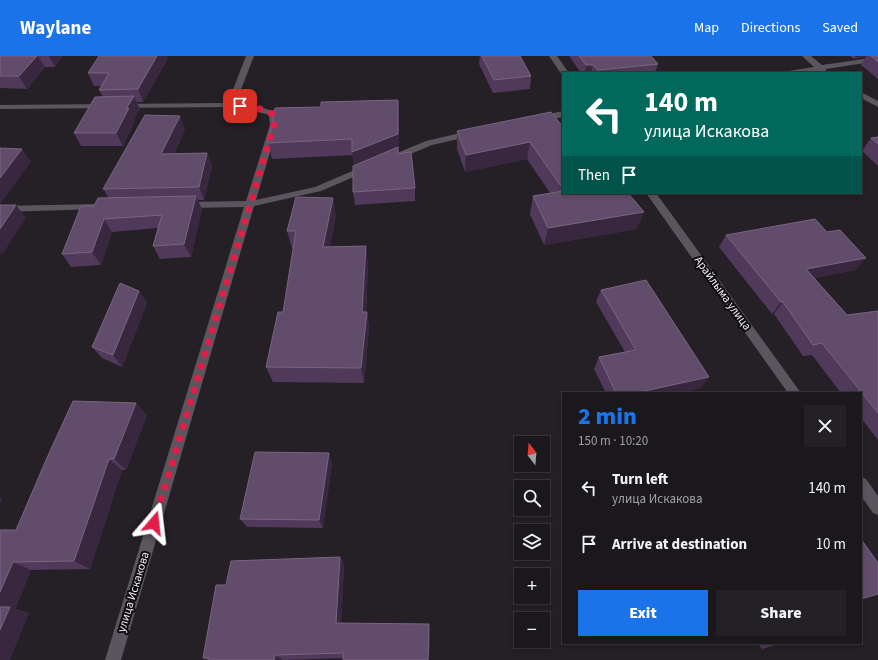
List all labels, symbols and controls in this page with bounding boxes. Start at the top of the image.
text: Waylane [20,15,91,42]
text: Map [694,18,719,38]
text: Directions [741,18,800,38]
text: Saved [822,18,858,38]
text: 140 m [644,82,718,122]
icon: left [578,88,630,140]
pin [223,89,257,123]
icon: arrive [229,95,251,117]
text: улица Искакова [644,119,769,144]
icon: arrive [618,164,640,186]
text: Then [578,165,610,186]
street label: Арайлыма улица [690,253,755,334]
text: 2 min [578,399,637,434]
button: close [804,405,846,447]
text: 150 m · 10:20 [578,432,648,450]
north arrow [514,436,550,472]
map controls [514,436,550,648]
text: Turn left [612,469,668,490]
icon: left [578,477,600,499]
text: 140 m [808,478,846,499]
button: search [514,480,550,516]
text: улица Искакова [612,490,702,508]
position arrow [133,502,175,544]
button: layers [514,524,550,560]
icon: arrive [578,533,600,555]
text: Arrive at destination [612,534,747,555]
text: 10 m [816,534,846,555]
street label: улица Искакова [113,550,154,635]
button: + [514,568,550,604]
button: Exit [578,590,708,636]
button: Share [716,590,846,636]
button: − [514,612,550,648]

